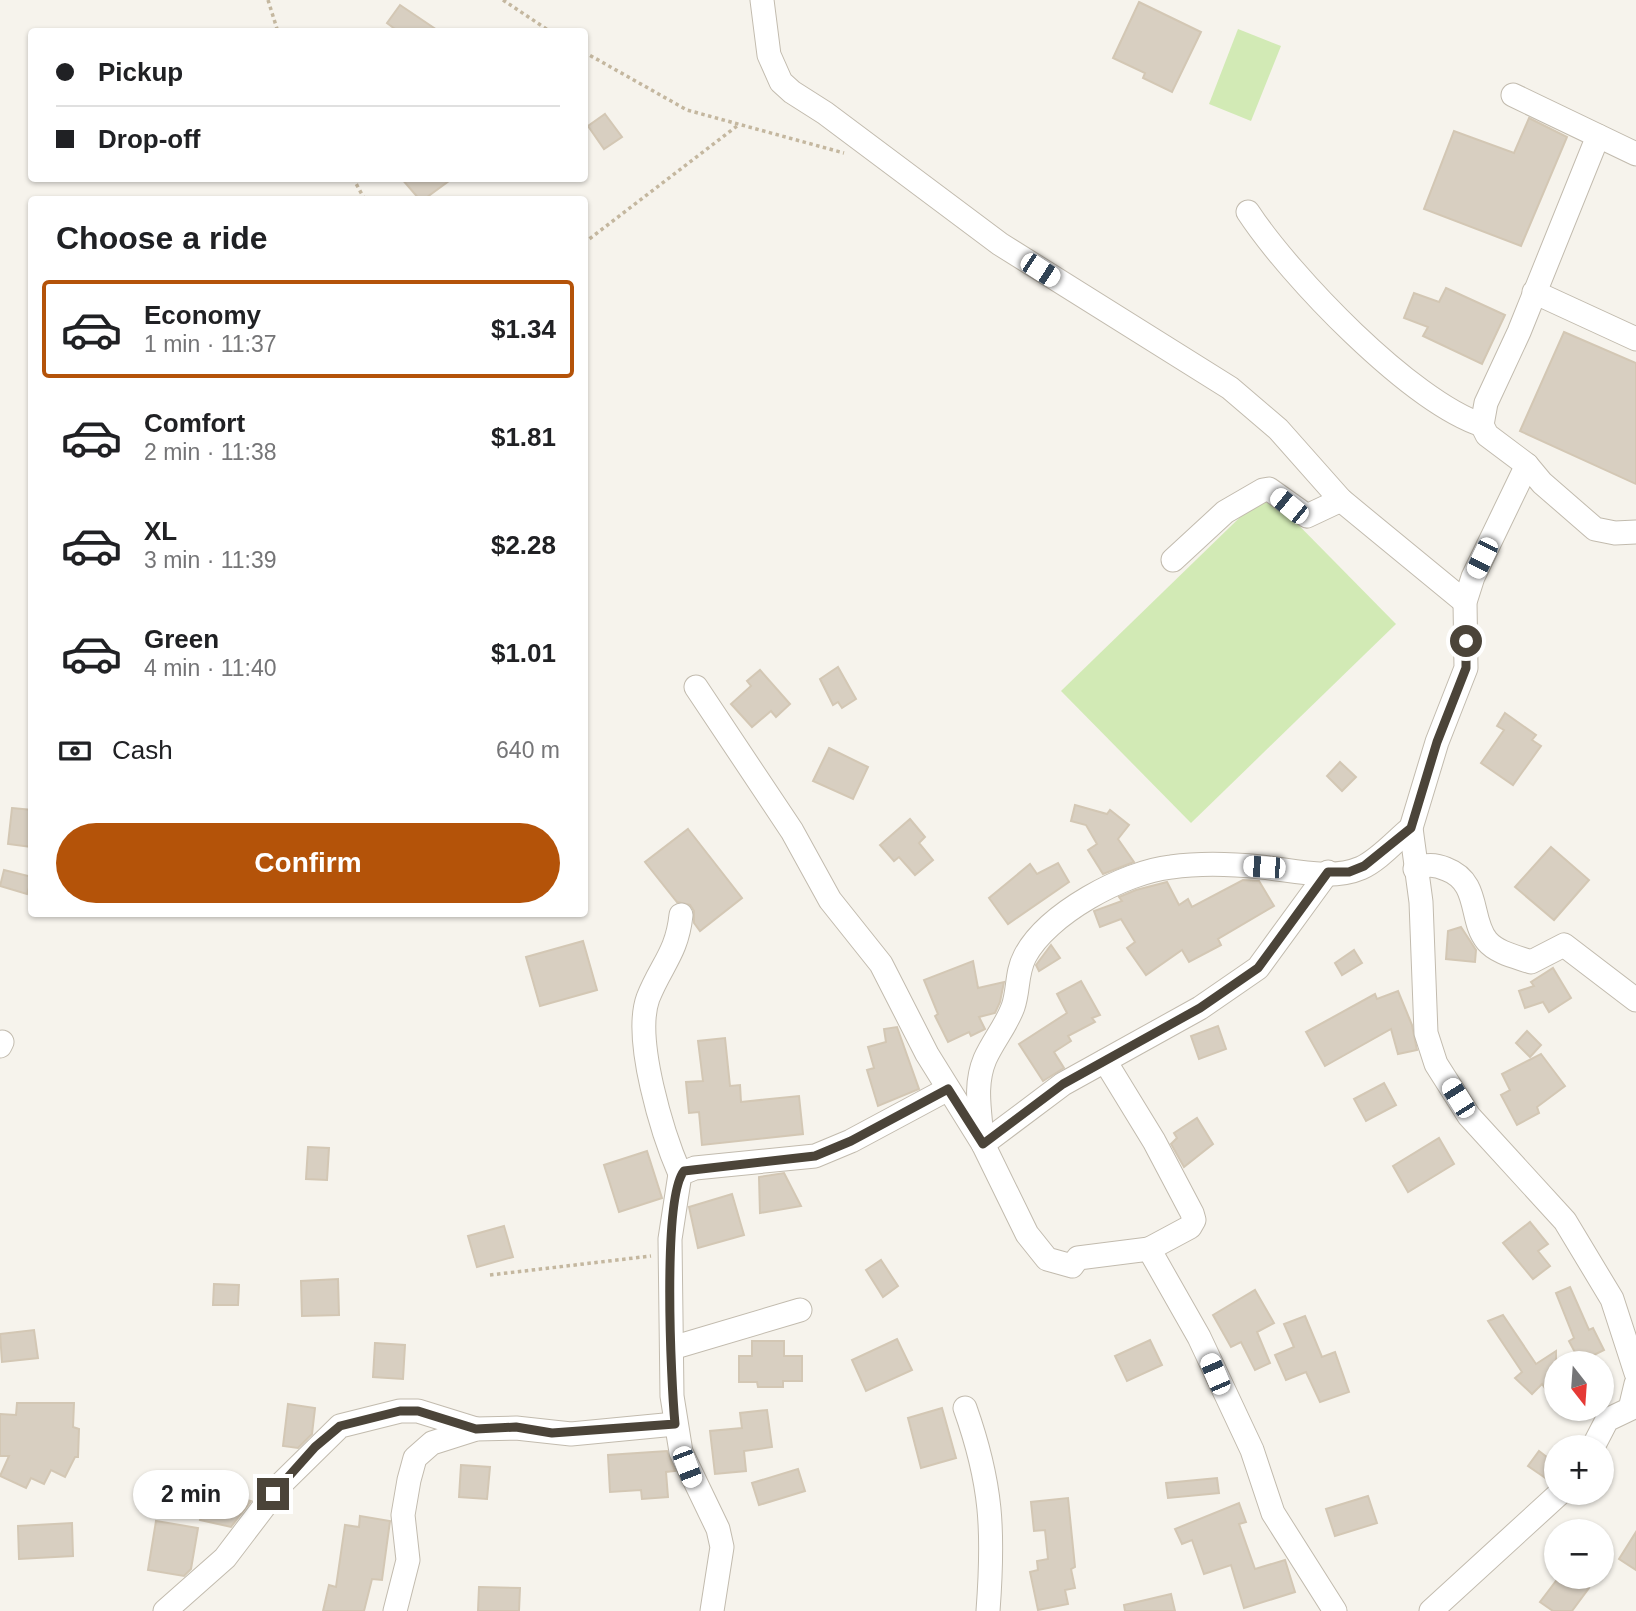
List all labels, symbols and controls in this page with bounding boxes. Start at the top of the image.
text: Pickup [98,57,183,87]
text: Drop-off [98,124,201,154]
text: Choose a ride [56,220,268,256]
car [1017,250,1064,290]
icon: car [60,298,123,361]
text: Economy [144,300,261,330]
text: $1.34 [491,314,556,344]
text: 1 min · 11:37 [144,331,277,357]
icon: car [60,406,123,469]
text: Comfort [144,408,245,438]
text: $1.81 [491,422,556,452]
text: 2 min · 11:38 [144,439,277,465]
car [1267,485,1312,527]
icon: car [60,514,123,577]
text: XL [144,516,177,546]
text: $2.28 [491,530,556,560]
car [1464,535,1501,581]
text: 3 min · 11:39 [144,547,277,573]
icon: car [60,622,123,685]
text: Green [144,624,219,654]
route start [1450,625,1482,657]
text: $1.01 [491,638,556,668]
text: 4 min · 11:40 [144,655,277,681]
icon: cash [56,732,94,770]
text: Cash [112,735,173,765]
text: 640 m [496,737,560,763]
button: Confirm [56,823,560,903]
car [1243,855,1286,879]
car [1438,1075,1479,1121]
car [1198,1351,1233,1397]
north arrow [1544,1351,1614,1421]
map controls [1544,1351,1614,1589]
button: + [1544,1435,1614,1505]
car [670,1444,705,1490]
callout: 2 min [133,1470,248,1518]
route end [257,1478,289,1510]
text: 2 min [161,1481,221,1507]
button: − [1544,1519,1614,1589]

